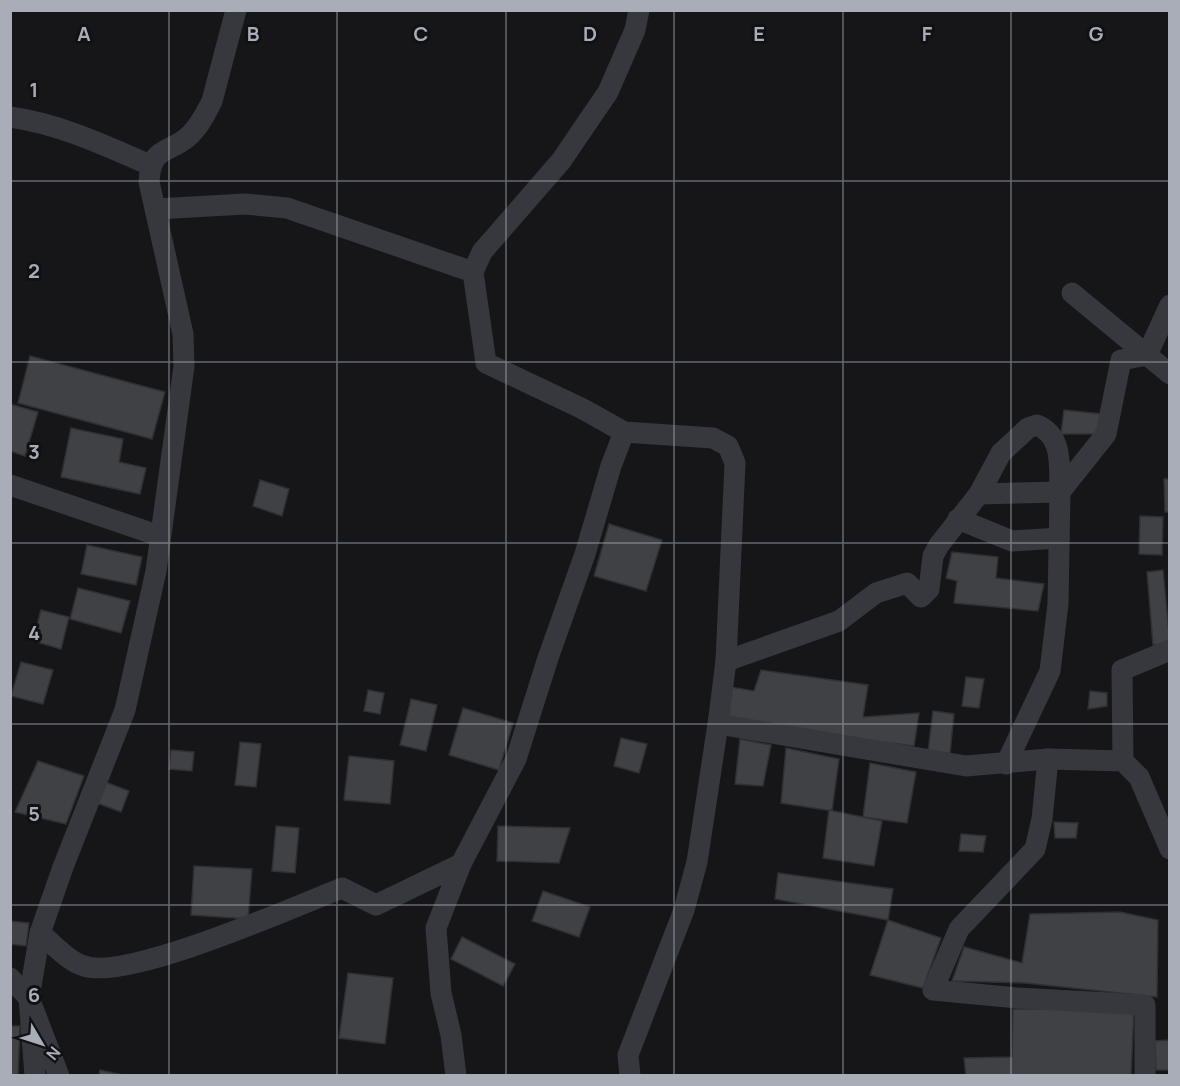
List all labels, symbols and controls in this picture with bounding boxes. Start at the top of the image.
text: A [77,20,91,47]
text: B [247,20,260,47]
text: C [414,20,428,47]
text: D [583,20,597,47]
text: E [753,20,765,47]
text: F [922,20,933,47]
text: G [1089,20,1104,47]
text: 1 [30,76,38,103]
text: 2 [28,257,40,284]
text: 3 [28,438,40,465]
text: 4 [28,619,40,646]
text: 5 [28,800,40,827]
text: 6 [28,981,40,1008]
north arrow [12,1014,72,1074]
text: N [41,1042,66,1065]

